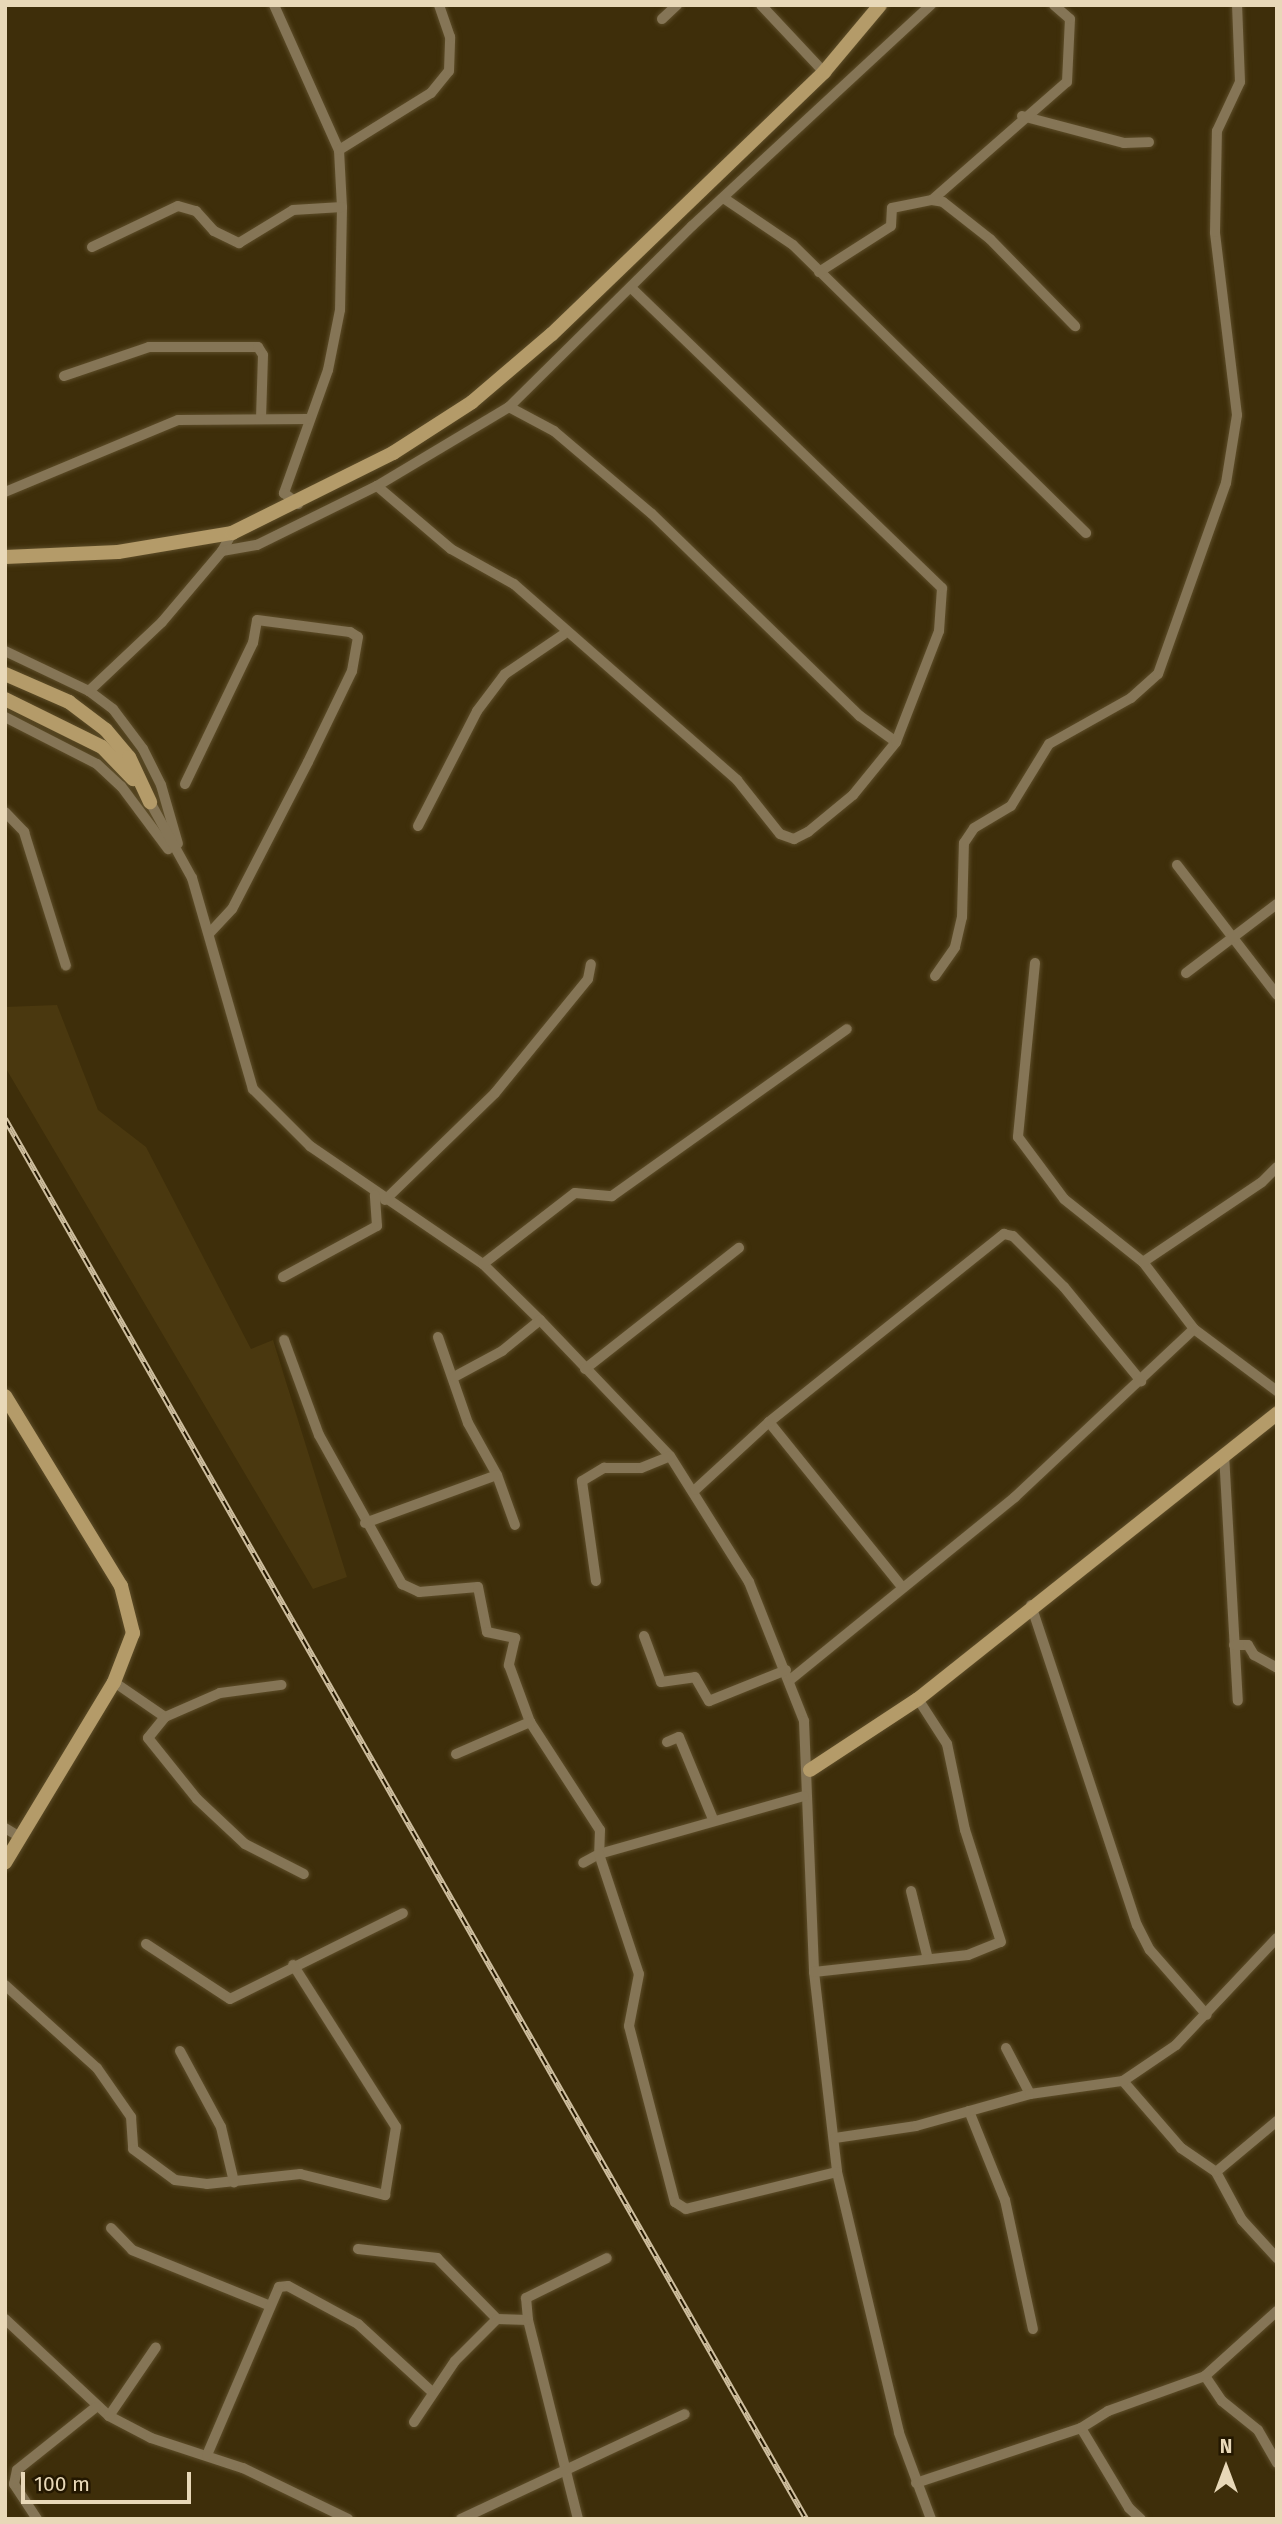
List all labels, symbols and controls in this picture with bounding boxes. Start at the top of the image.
north arrow [1191,2433,1261,2503]
text: N [1220,2435,1232,2458]
scale bar [24,2458,194,2502]
text: 100 m [34,2471,90,2497]

